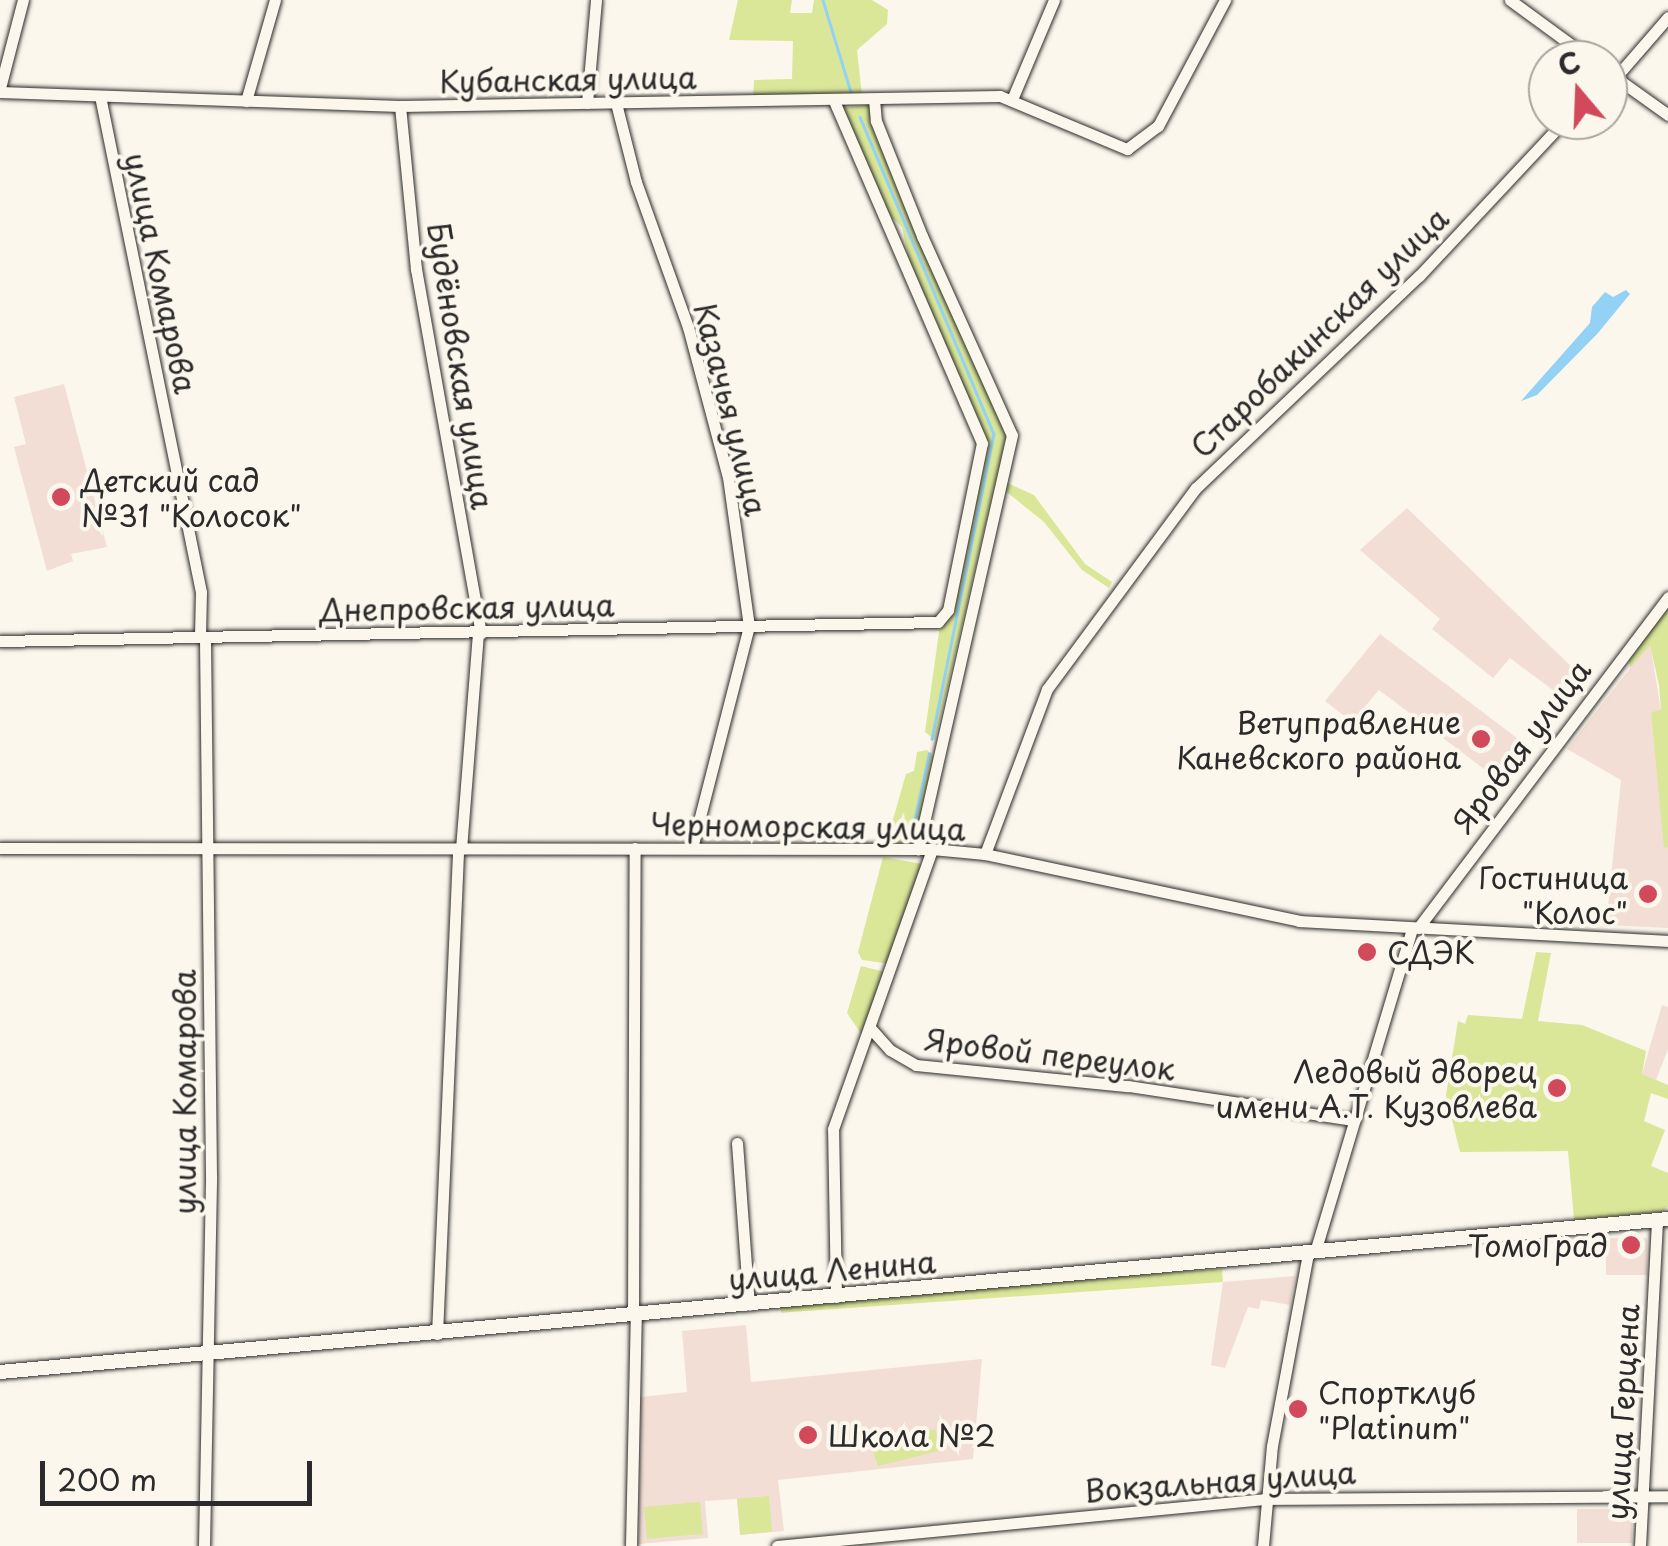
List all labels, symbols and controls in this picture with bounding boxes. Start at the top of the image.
text: С [1552,39,1586,87]
north arrow [1528,40,1628,140]
street label: Кубанская улица [438,59,698,99]
street label: улица Комарова [118,148,204,398]
street label: Старобакинская улица [1182,199,1456,465]
street label: Будёновская улица [420,219,502,513]
street label: Казачья улица [687,298,775,520]
place label: Детский сад №31 "Колосок" [81,462,302,532]
marker: Детский сад №31 "Колосок" [50,486,72,508]
street label: Днепровская улица [319,586,615,628]
street label: Яровая улица [1444,652,1598,840]
place label: Ветуправление Каневского района [1175,704,1461,774]
marker: Ветуправление Каневского района [1470,728,1492,750]
street label: Черноморская улица [649,805,967,847]
place label: Гостиница "Колос" [1478,859,1628,930]
marker: Гостиница "Колос" [1637,883,1659,905]
place label: СДЭК [1387,934,1475,970]
marker: СДЭК [1356,941,1378,963]
street label: улица Комарова [166,968,202,1216]
street label: Яровой переулок [923,1021,1177,1087]
place label: Ледовый дворец имени А.Т. Кузовлева [1214,1053,1537,1124]
marker: Ледовый дворец имени А.Т. Кузовлева [1546,1077,1568,1099]
place label: ТомоГрад [1468,1227,1608,1263]
marker: ТомоГрад [1618,1232,1644,1258]
street label: улица Ленина [726,1243,938,1297]
street label: улица Герцена [1598,1302,1646,1522]
place label: Спортклуб "Platinum" [1318,1374,1476,1444]
marker: Спортклуб "Platinum" [1287,1398,1309,1420]
place label: Школа №2 [828,1417,997,1453]
marker: Школа №2 [797,1424,819,1446]
scale bar [45,1441,318,1503]
street label: Вокзальная улица [1082,1453,1358,1509]
text: 200 m [57,1456,157,1501]

